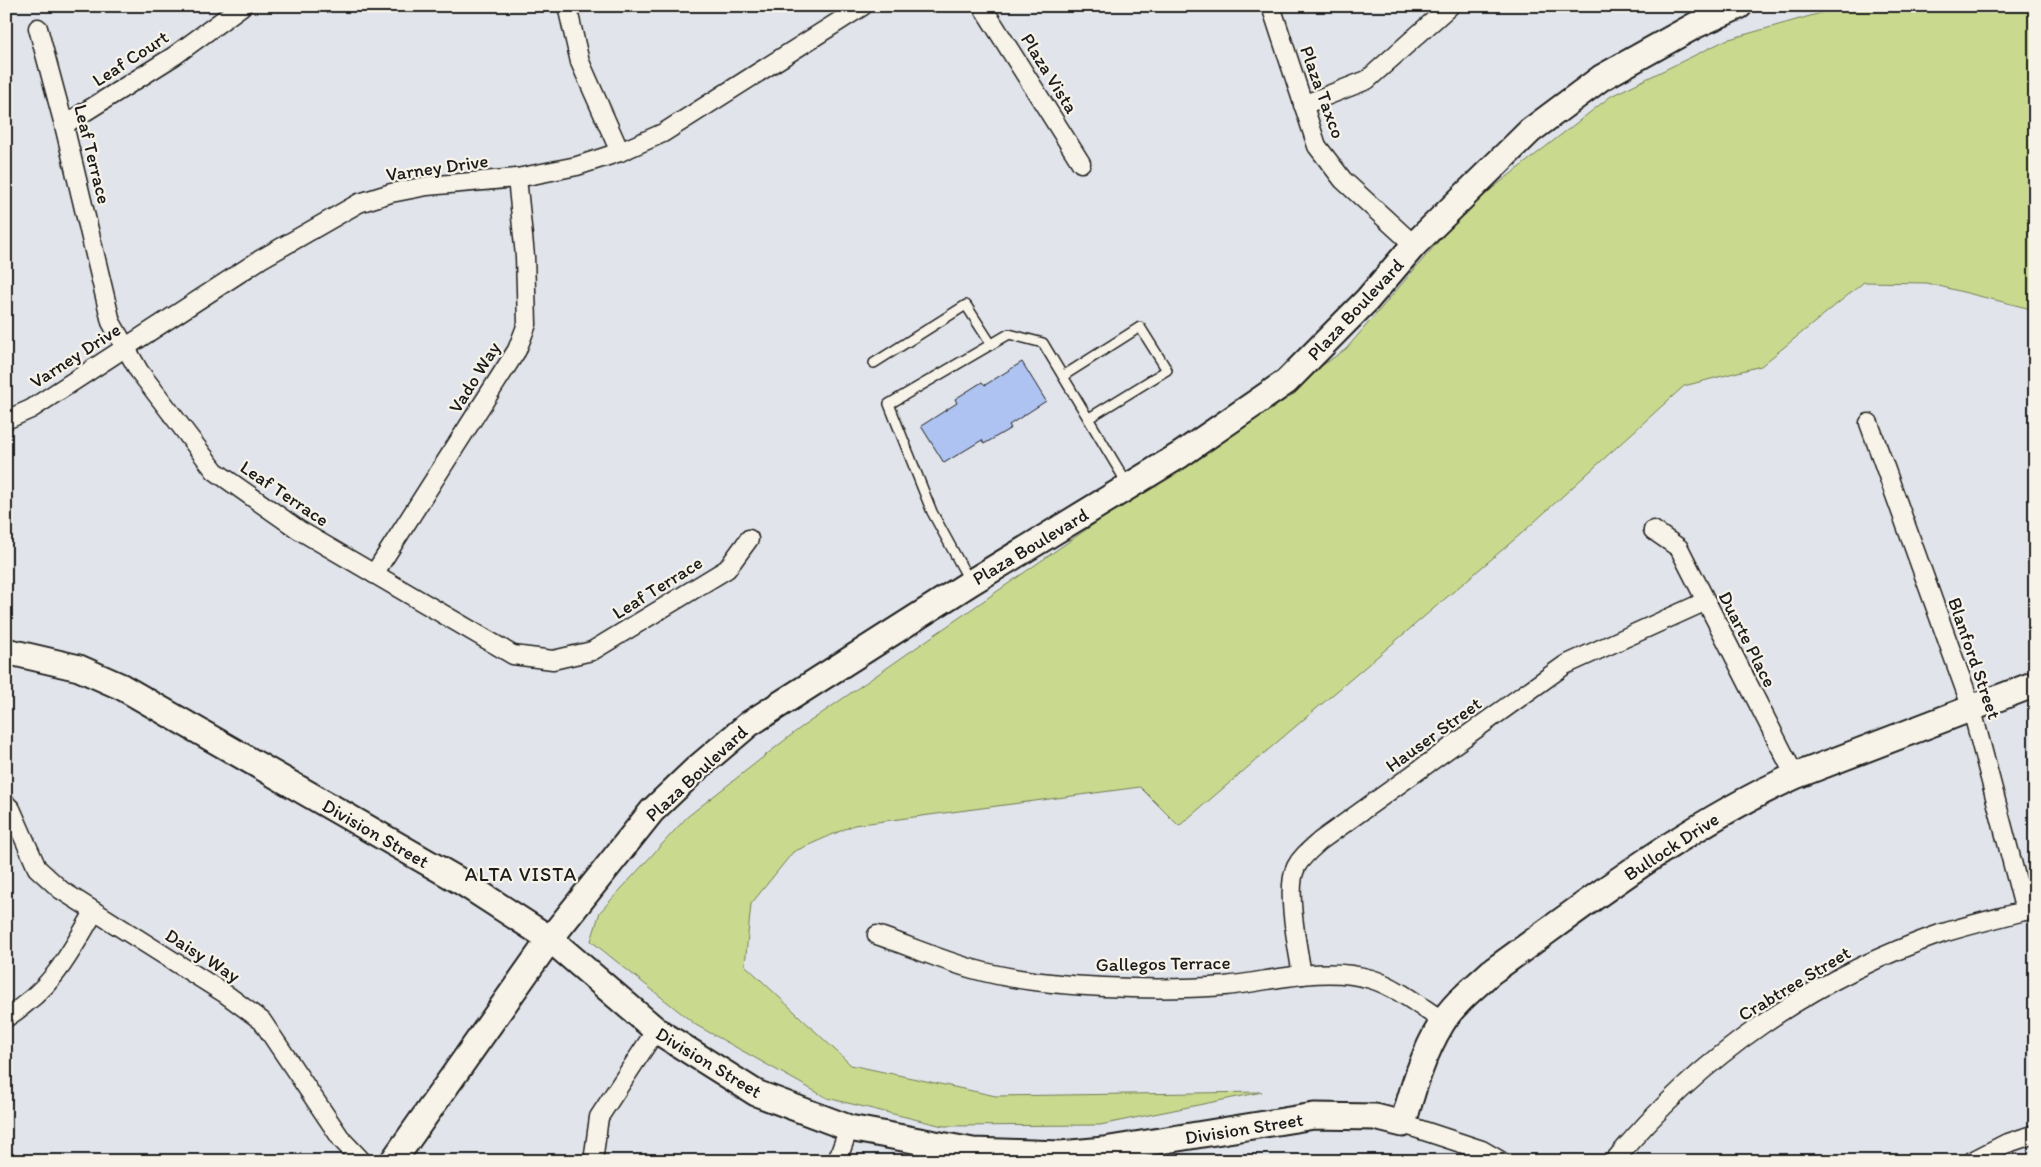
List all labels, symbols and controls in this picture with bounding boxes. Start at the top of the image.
street label: Leaf Court [88,25,173,92]
street label: Plaza Vista [1016,29,1083,118]
street label: Plaza Taxco [1295,43,1350,142]
street label: Leaf Terrace [69,102,116,206]
street label: Varney Drive [384,149,490,186]
street label: Plaza Boulevard [1302,253,1409,365]
street label: Varney Drive [26,318,125,393]
street label: Vado Way [444,337,505,417]
street label: Leaf Terrace [236,455,333,531]
street label: Plaza Boulevard [968,502,1093,590]
street label: Leaf Terrace [608,551,707,624]
street label: Duarte Place [1714,587,1782,691]
street label: Blanford Street [1943,594,2006,722]
street label: Hauser Street [1381,692,1486,777]
street label: Plaza Boulevard [641,720,753,826]
street label: Division Street [318,794,433,873]
street label: Bullock Drive [1619,807,1723,886]
district label: ALTA VISTA [465,862,577,886]
street label: Daisy Way [161,923,244,987]
street label: Crabtree Street [1734,941,1855,1026]
street label: Gallegos Terrace [1095,951,1231,976]
street label: Division Street [652,1022,766,1103]
street label: Division Street [1183,1108,1305,1149]

